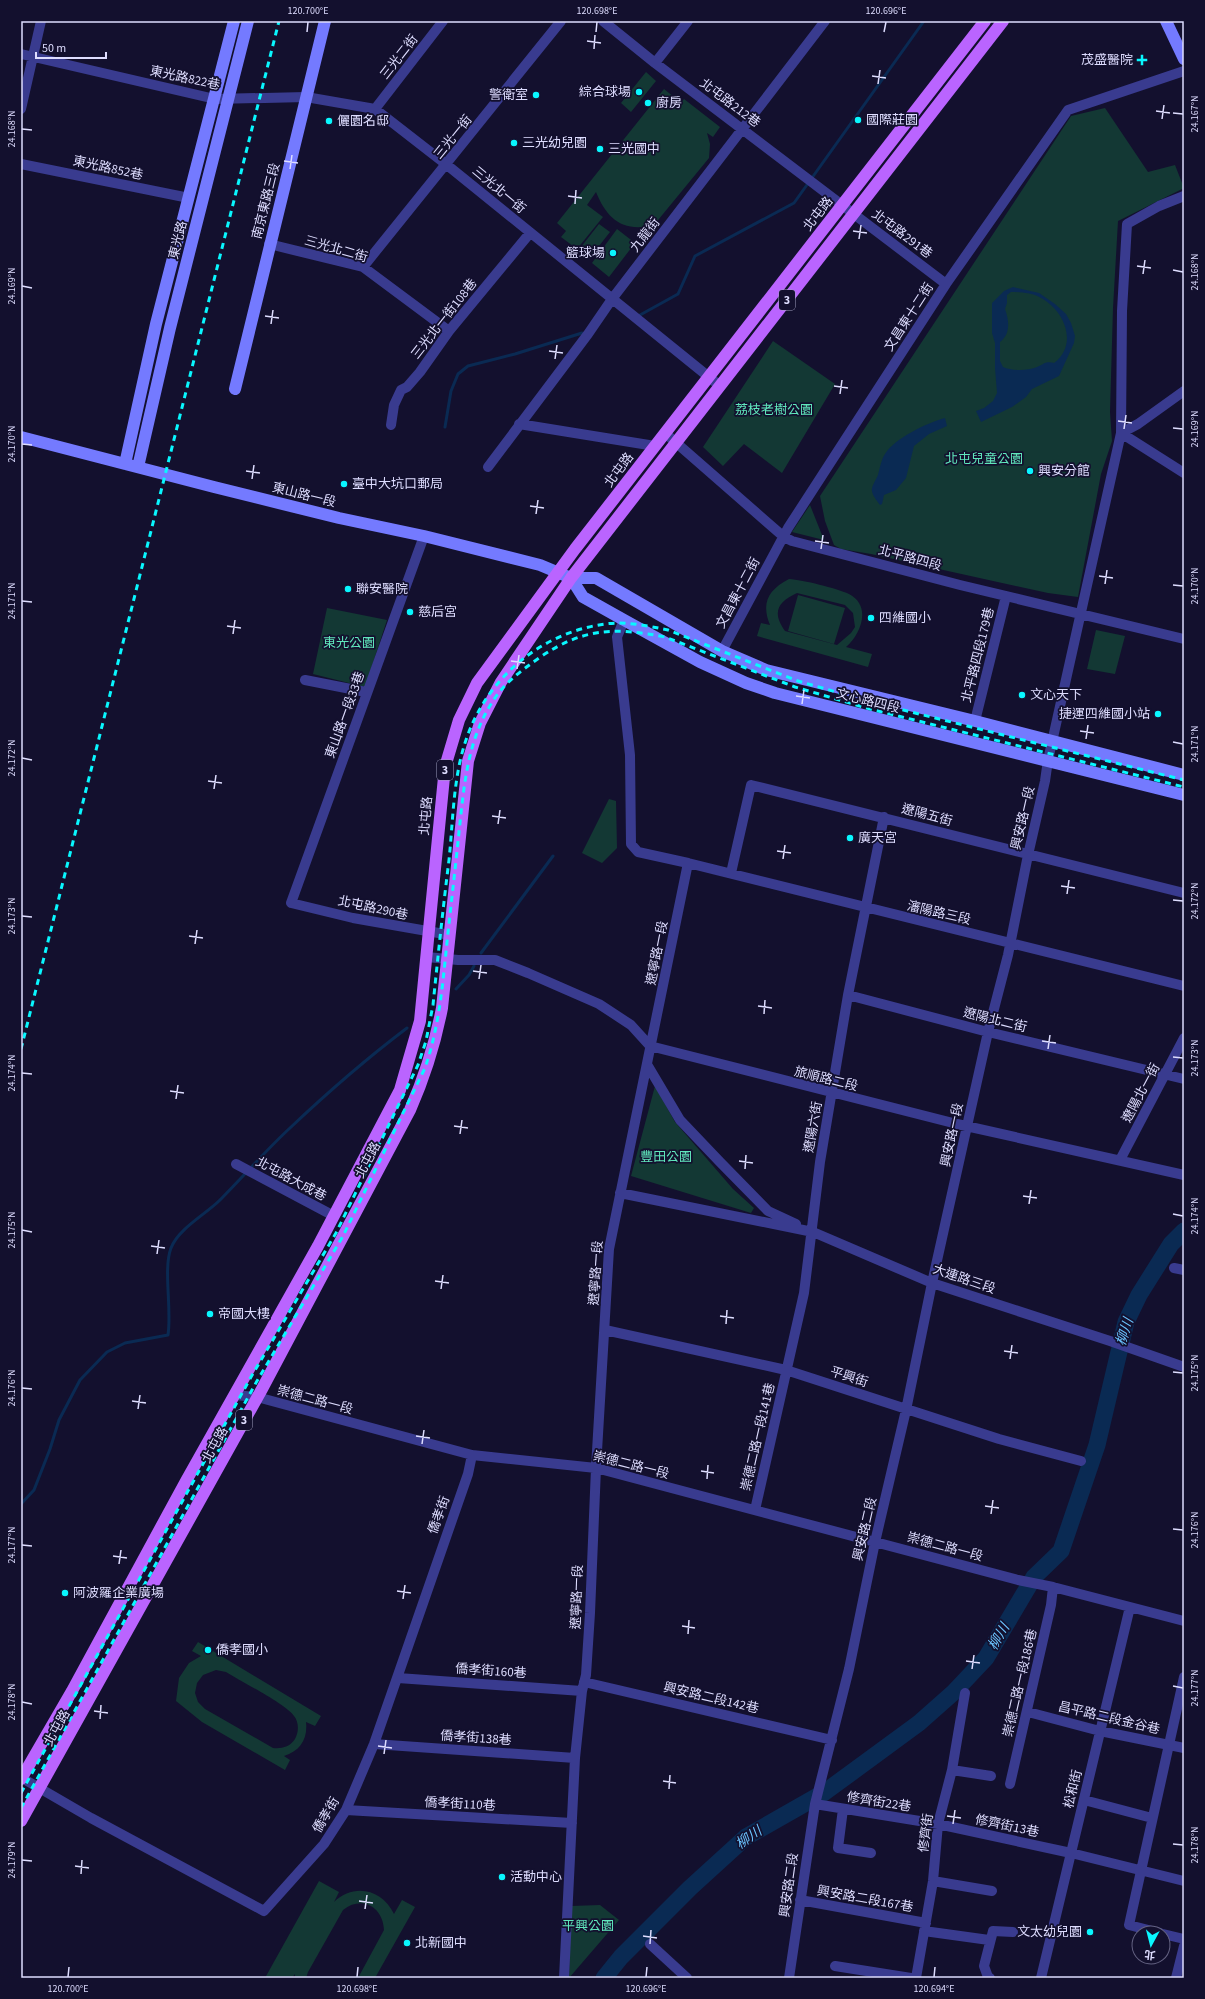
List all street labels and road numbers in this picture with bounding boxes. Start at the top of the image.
street label: 三光二街 [376,31,422,83]
street label: 東光路822巷 [148,62,222,94]
street label: 北屯路212巷 [696,74,764,132]
street label: 三光一街 [430,111,476,163]
street label: 東光路852巷 [71,152,145,184]
street label: 南京東路三段 [248,161,284,241]
street label: 三光北一街 [468,162,530,218]
street label: 北屯路 [799,193,837,235]
street label: 北屯路291巷 [868,205,936,263]
street label: 九龍街 [626,214,664,256]
street label: 東光路 [165,219,191,261]
street label: 三光北二街 [302,231,370,267]
street label: 三光北一街108巷 [407,275,481,363]
street label: 文昌東十二街 [880,279,938,355]
road number: 3 [779,290,795,310]
street label: 北屯路 [600,449,638,491]
street label: 東山路一段 [270,478,338,512]
street label: 北平路四段 [876,541,944,575]
street label: 文昌東十二街 [712,554,764,632]
street label: 北平路四段179巷 [957,606,999,704]
street label: 東山路一段33巷 [321,669,369,761]
street label: 文心路四段 [834,684,902,718]
road number: 3 [437,760,453,780]
street label: 興安路一段 [1007,784,1039,852]
street label: 北屯路 [415,796,437,836]
street label: 遼陽五街 [900,800,954,830]
street label: 北屯路290巷 [336,892,410,924]
street label: 瀋陽路三段 [905,897,973,929]
street label: 遼寧路一段 [642,919,672,987]
street label: 遼陽北二街 [961,1003,1029,1037]
street label: 遼陽北一街 [1118,1060,1164,1126]
street label: 旅順路二段 [792,1062,860,1096]
street label: 遼陽六街 [800,1100,826,1154]
street label: 興安路一段 [936,1101,968,1169]
street label: 北屯路 [351,1139,385,1181]
street label: 北屯路大成巷 [252,1153,330,1205]
street label: 遼寧路一段 [585,1240,607,1306]
street label: 大連路三段 [930,1260,998,1298]
street label: 平興街 [828,1362,870,1392]
street label: 崇德二路一段 [275,1381,355,1419]
street label: 崇德二路一段141巷 [737,1381,779,1493]
road number: 3 [236,1410,252,1430]
street label: 北屯路 [198,1424,232,1466]
street label: 崇德二路一段 [591,1447,671,1483]
street label: 僑孝街 [424,1494,454,1536]
street label: 興安路二段 [849,1495,881,1563]
street label: 崇德二路一段 [905,1528,985,1566]
street label: 遼寧路一段 [567,1564,587,1630]
street label: 崇德二路一段186巷 [999,1627,1041,1739]
street label: 僑孝街160巷 [455,1660,527,1682]
street label: 興安路二段142巷 [662,1678,760,1718]
street label: 昌平路二段金谷巷 [1056,1698,1162,1738]
street label: 北屯路 [40,1707,74,1749]
street label: 僑孝街138巷 [440,1727,512,1749]
street label: 松和街 [1060,1768,1086,1810]
street label: 修齊街22巷 [846,1788,912,1816]
street label: 僑孝街110巷 [424,1793,496,1815]
street label: 僑孝街 [308,1794,344,1836]
street label: 修齊街13巷 [973,1810,1041,1842]
street label: 修齊街 [914,1812,938,1854]
street label: 興安路二段 [776,1852,802,1918]
street label: 興安路二段167巷 [815,1882,915,1916]

